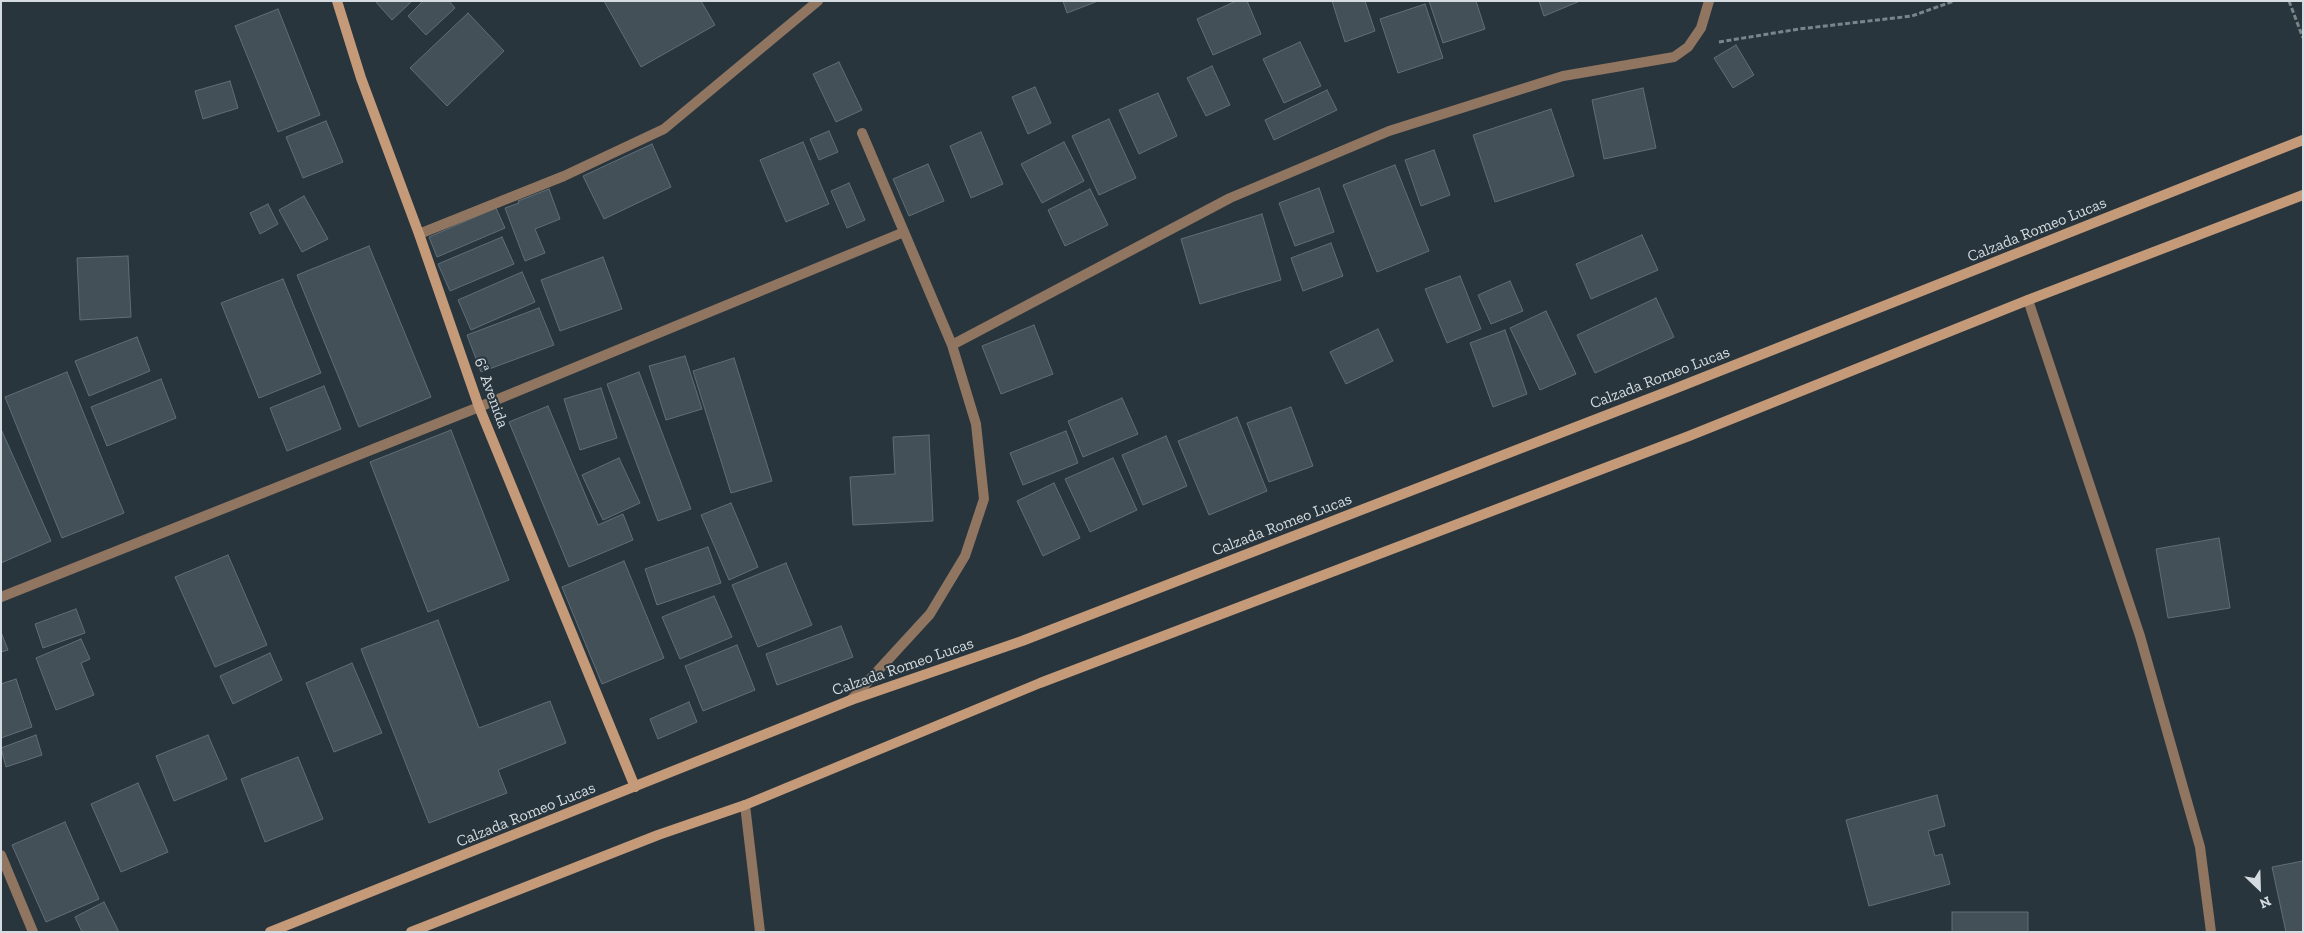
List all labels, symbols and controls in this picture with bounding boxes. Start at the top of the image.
street label: Calzada Romeo Lucas [1965,193,2109,267]
street label: Calzada Romeo Lucas [1587,342,1733,414]
street label: 6ª Avenida [469,355,513,431]
street label: Calzada Romeo Lucas [1209,489,1355,561]
street label: Calzada Romeo Lucas [830,634,976,700]
street label: Calzada Romeo Lucas [454,778,598,852]
north arrow [2234,863,2284,913]
text: N [2257,892,2274,912]

